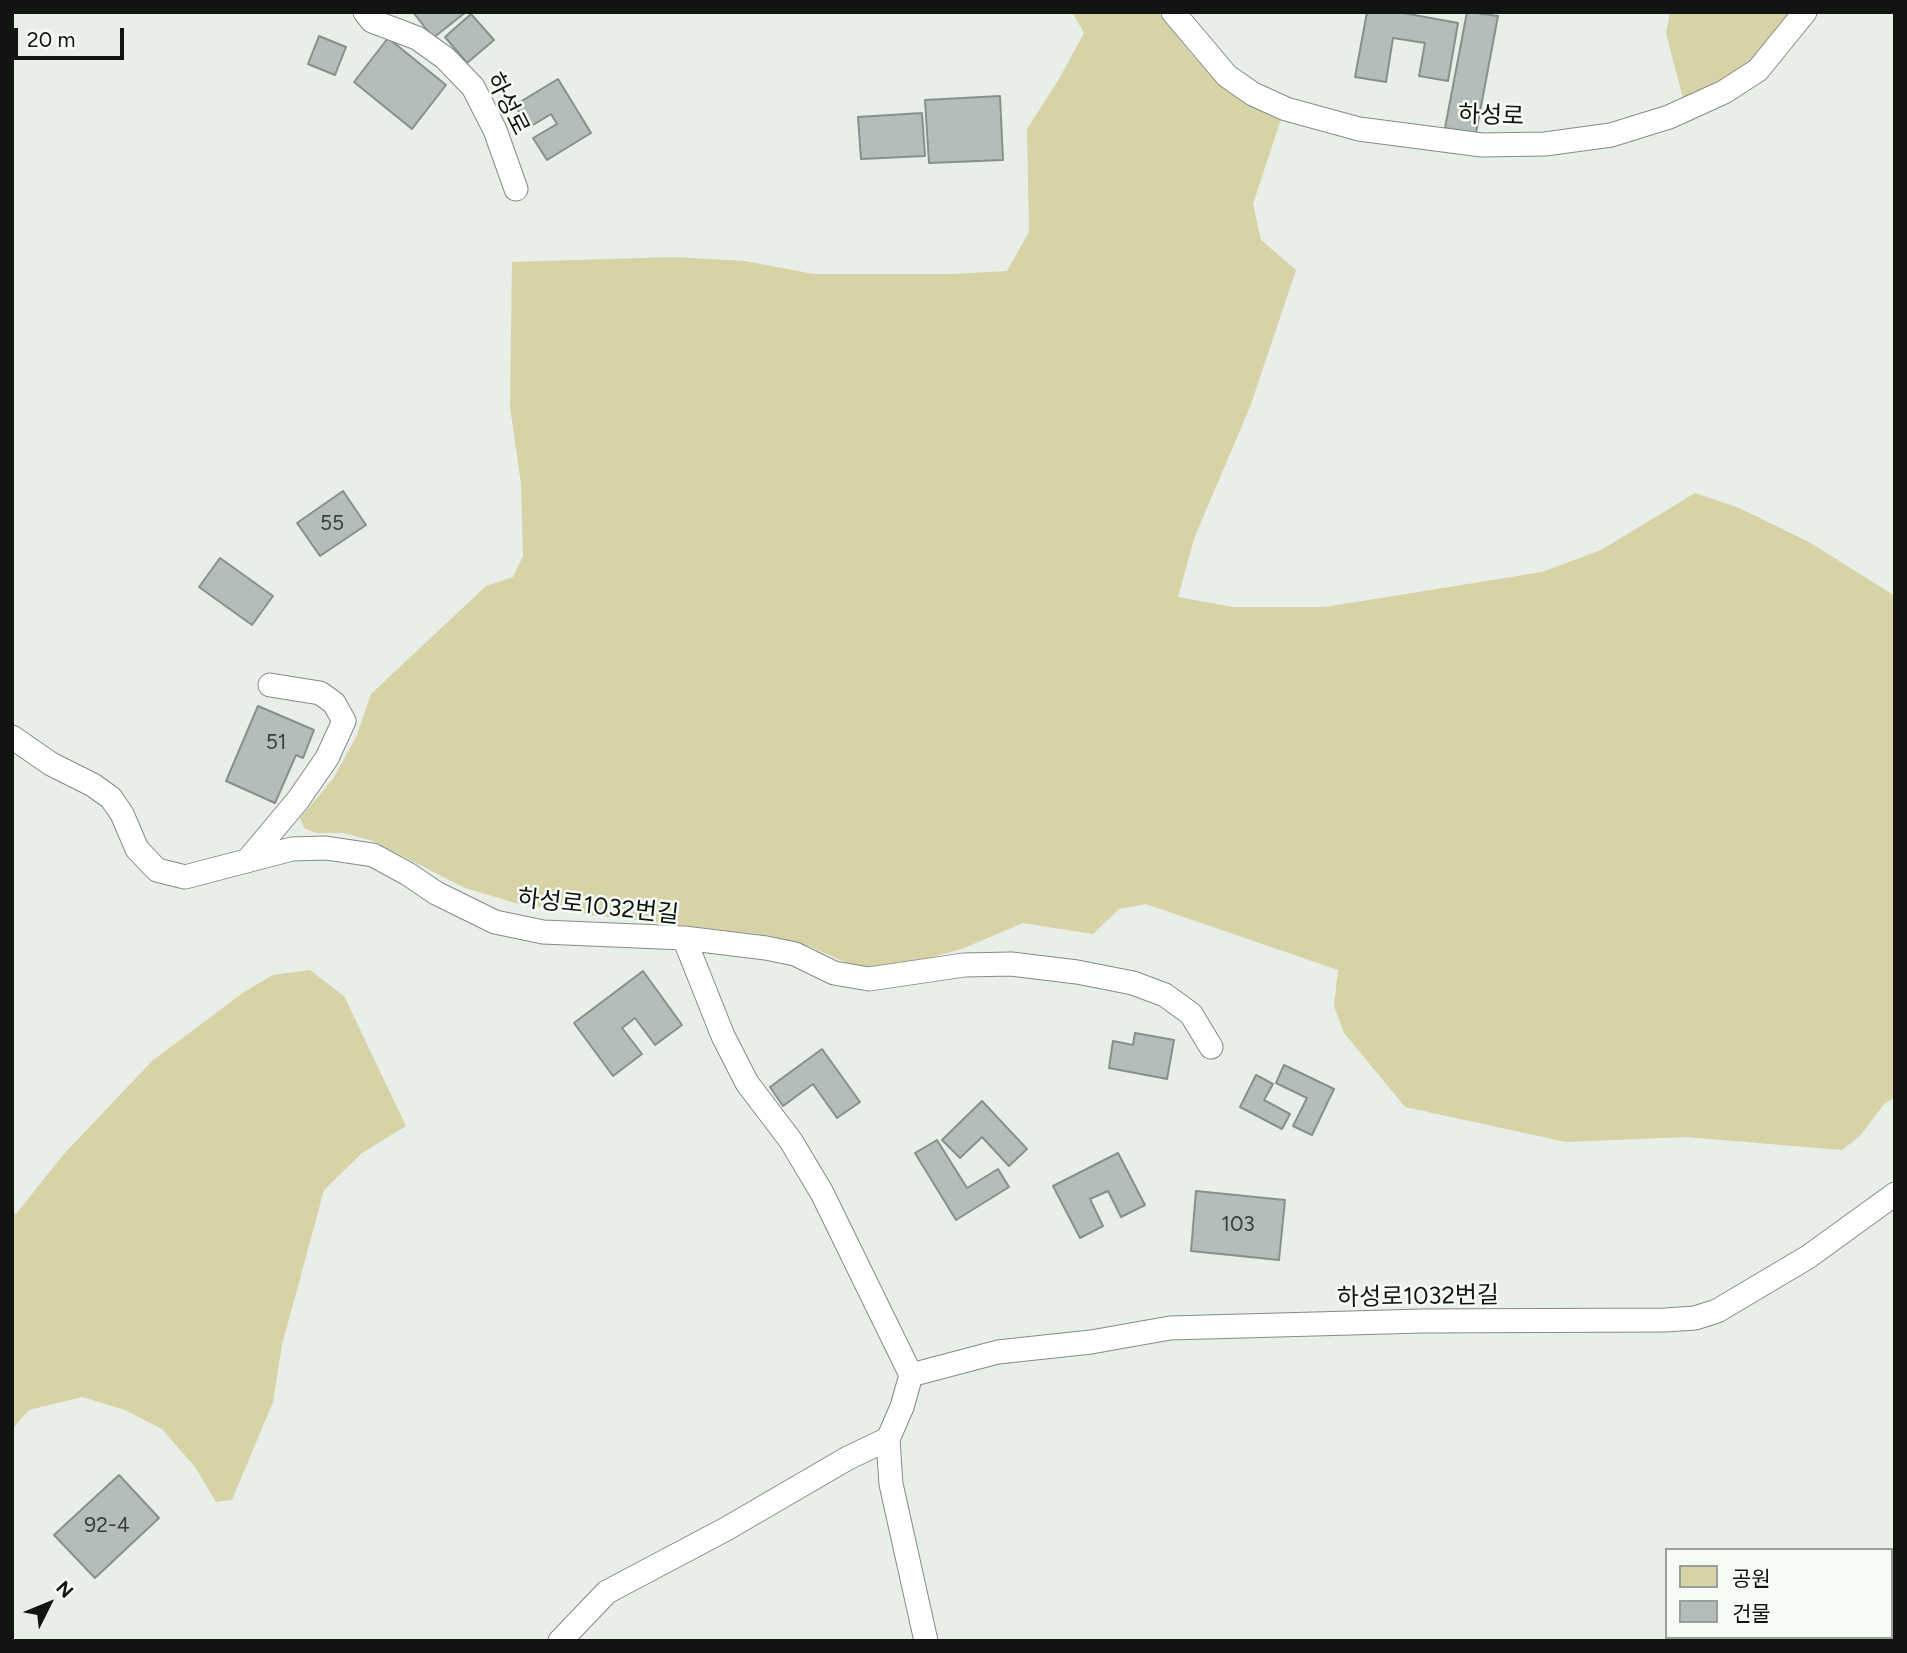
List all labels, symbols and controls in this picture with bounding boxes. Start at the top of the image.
scale bar [18,14,128,58]
text: 20 m [27,27,75,52]
street label: 하성로 [479,68,535,140]
street label: 하성로 [1457,100,1525,132]
house number: 55 [320,511,344,537]
house number: 51 [266,730,286,756]
street label: 하성로1032번길 [516,884,680,930]
house number: 103 [1221,1212,1255,1238]
street label: 하성로1032번길 [1337,1281,1499,1313]
house number: 92-4 [84,1513,130,1539]
legend [1666,1548,1893,1639]
text: 공원 [1732,1566,1771,1591]
north arrow [14,1569,84,1639]
text: N [51,1576,78,1603]
text: 건물 [1732,1601,1771,1626]

